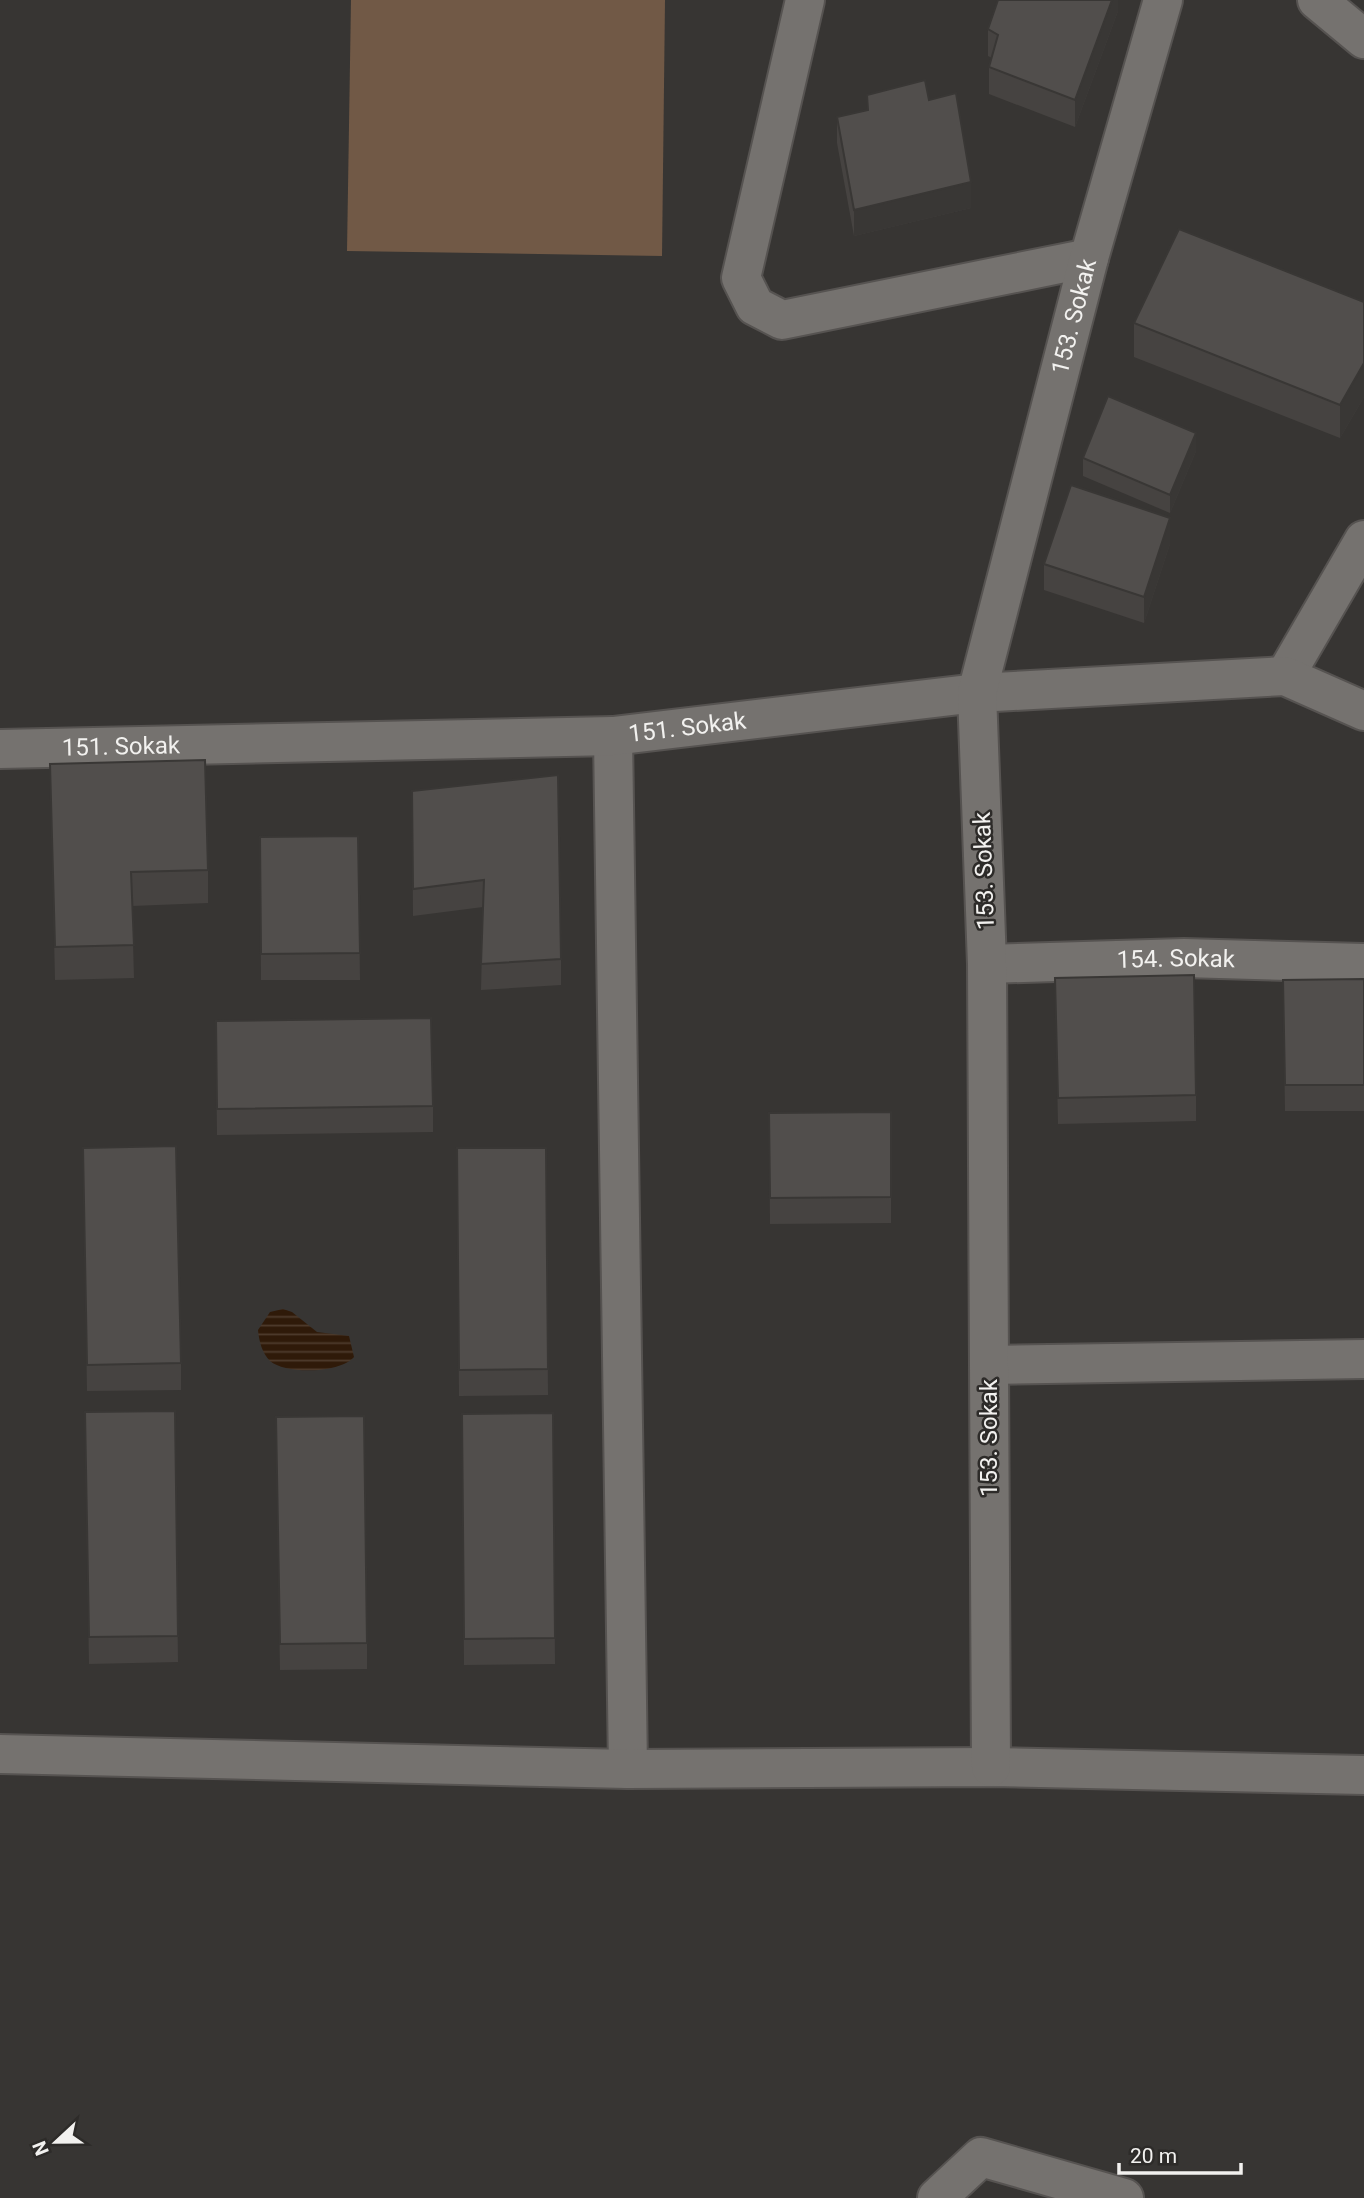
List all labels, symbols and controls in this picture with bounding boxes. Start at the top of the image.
street label: 153. Sokak [1046,255,1102,377]
street label: 151. Sokak [627,706,748,748]
street label: 151. Sokak [62,731,181,762]
street label: 153. Sokak [968,811,1000,930]
street label: 154. Sokak [1116,944,1236,974]
street label: 153. Sokak [975,1378,1003,1497]
north arrow [21,2107,91,2177]
scale bar [1119,2132,1242,2176]
text: N [28,2138,54,2159]
text: 20 m [1130,2144,1177,2168]

